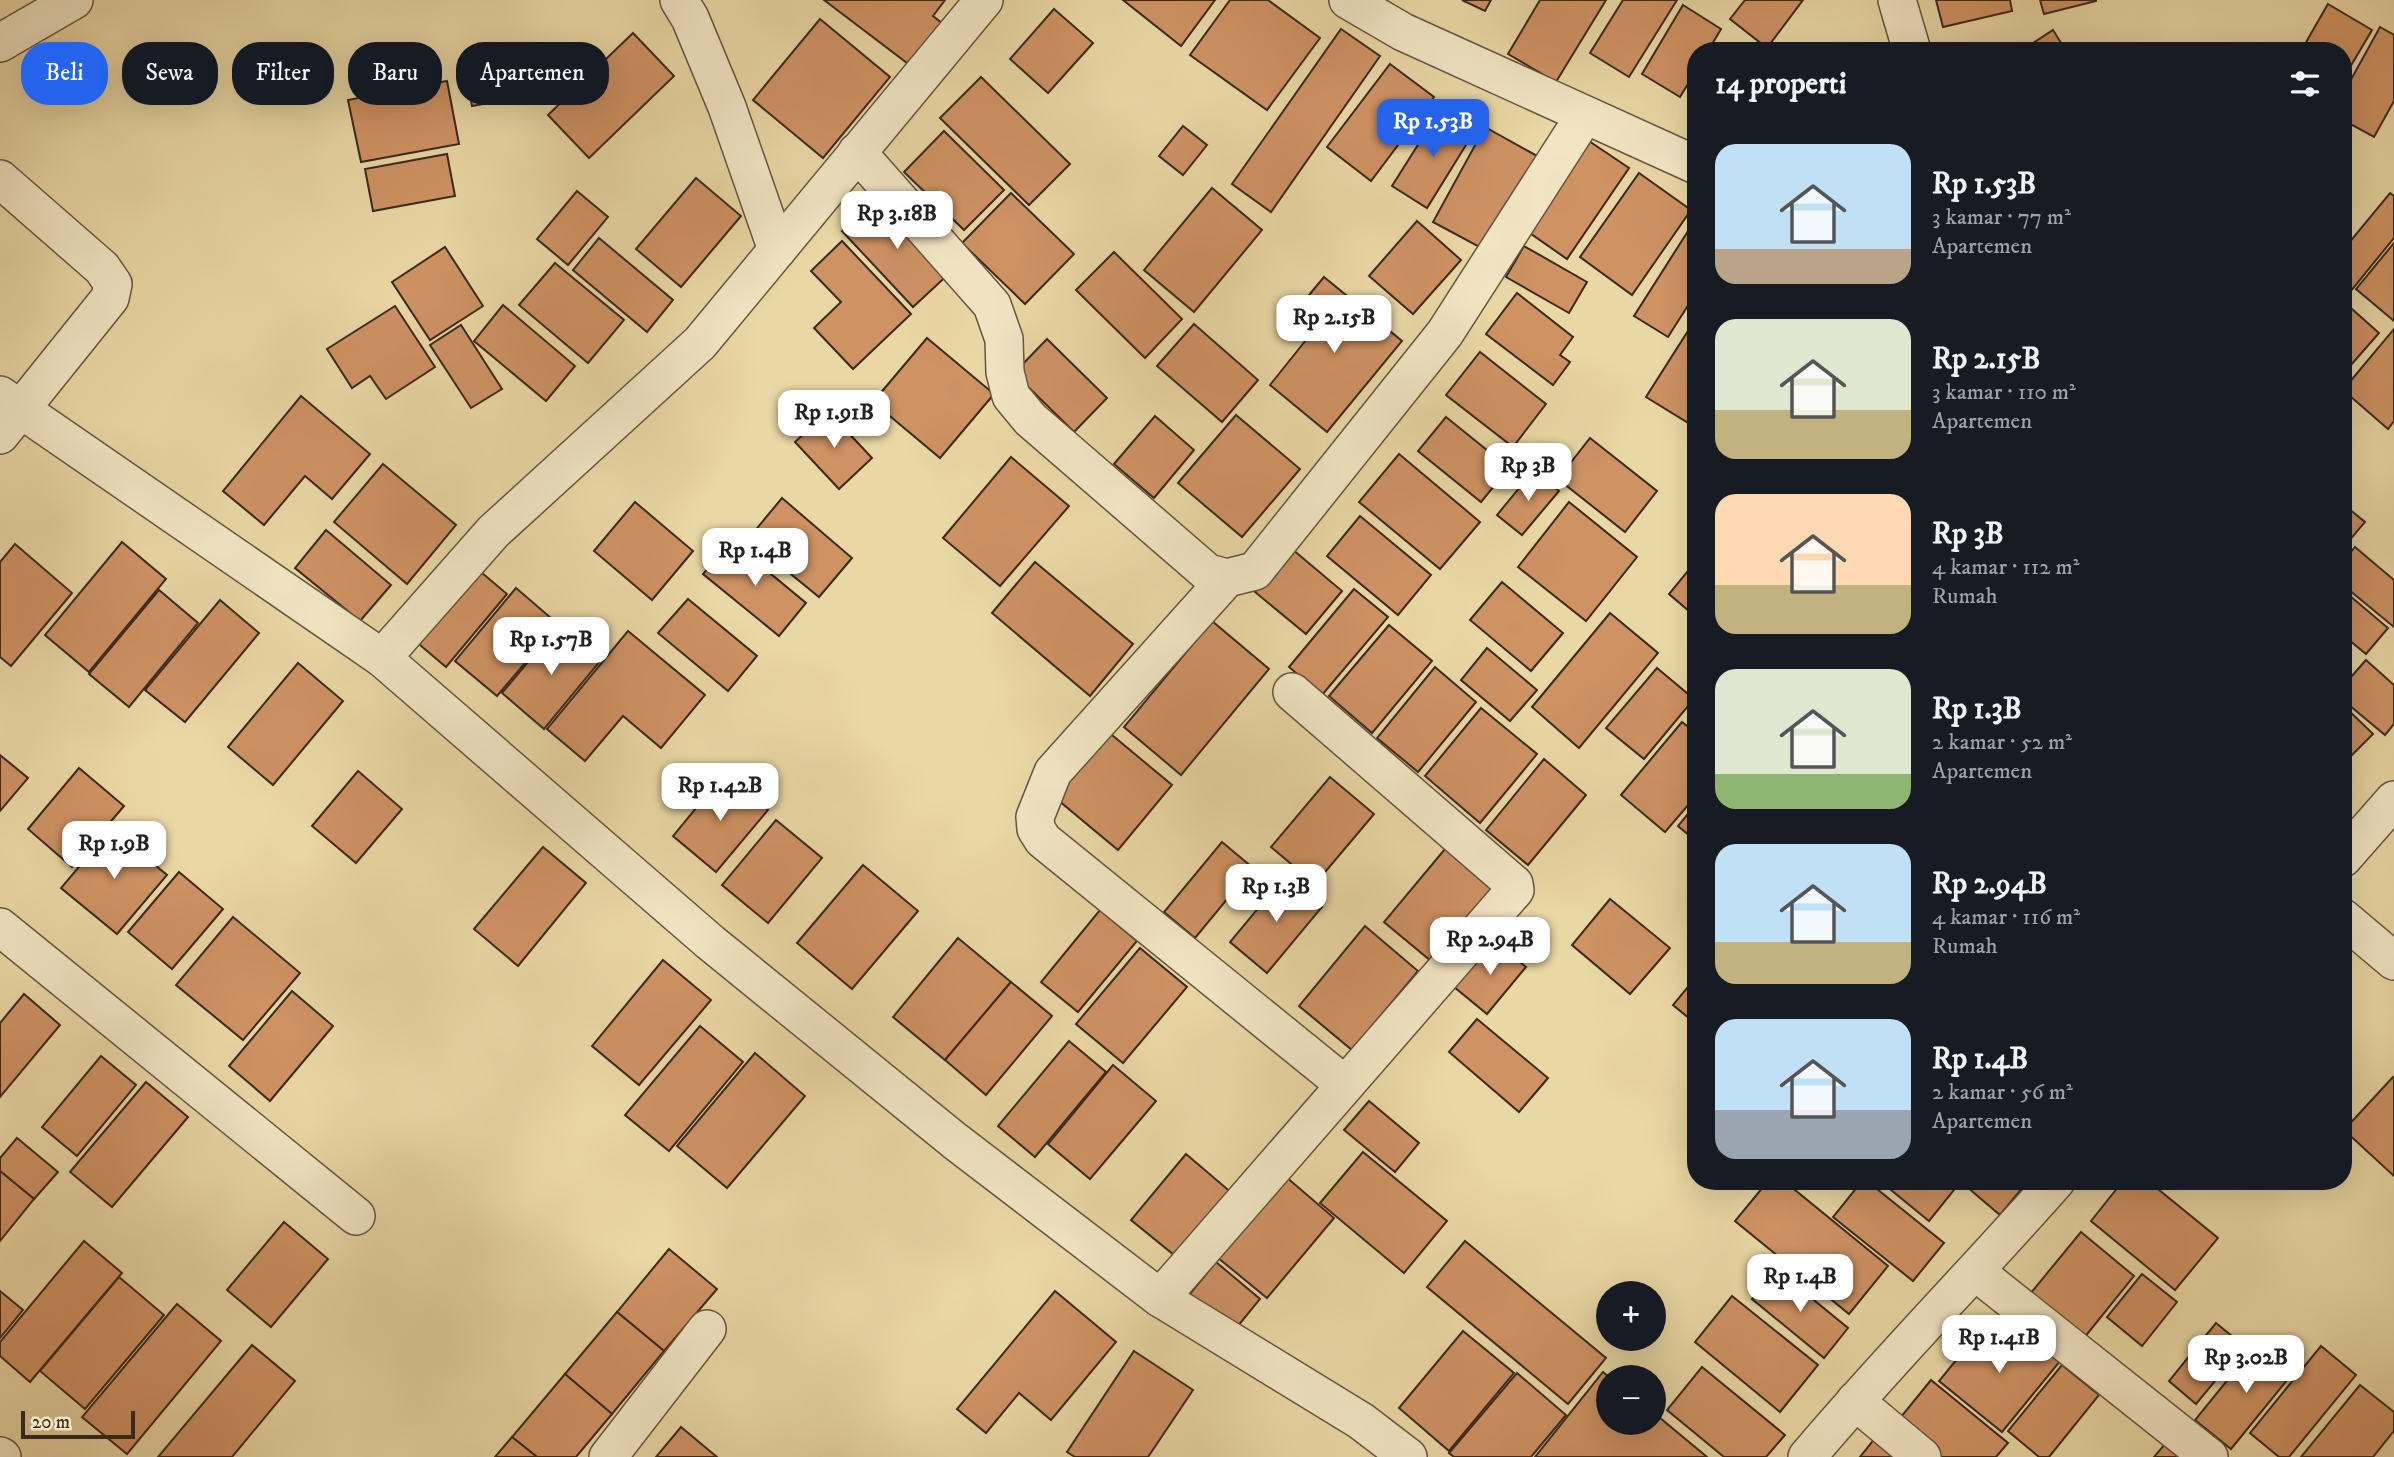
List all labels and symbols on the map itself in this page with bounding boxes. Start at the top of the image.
pin: Rp 1.53B [1361,100,1505,159]
pin: Rp 3.18B [825,191,969,251]
pin: Rp 2.15B [1262,296,1406,355]
pin: Rp 1.91B [762,391,906,450]
pin: Rp 3B [1479,444,1577,503]
pin: Rp 1.4B [690,528,820,588]
pin: Rp 1.57B [479,618,623,677]
pin: Rp 1.42B [648,764,792,823]
pin: Rp 1.9B [49,822,179,881]
pin: Rp 1.3B [1211,864,1341,924]
pin: Rp 2.94B [1418,918,1562,977]
pin: Rp 1.4B [1735,1254,1865,1314]
pin: Rp 1.41B [1927,1316,2071,1375]
pin: Rp 3.02B [2174,1336,2318,1395]
scale bar [21,1408,135,1440]

